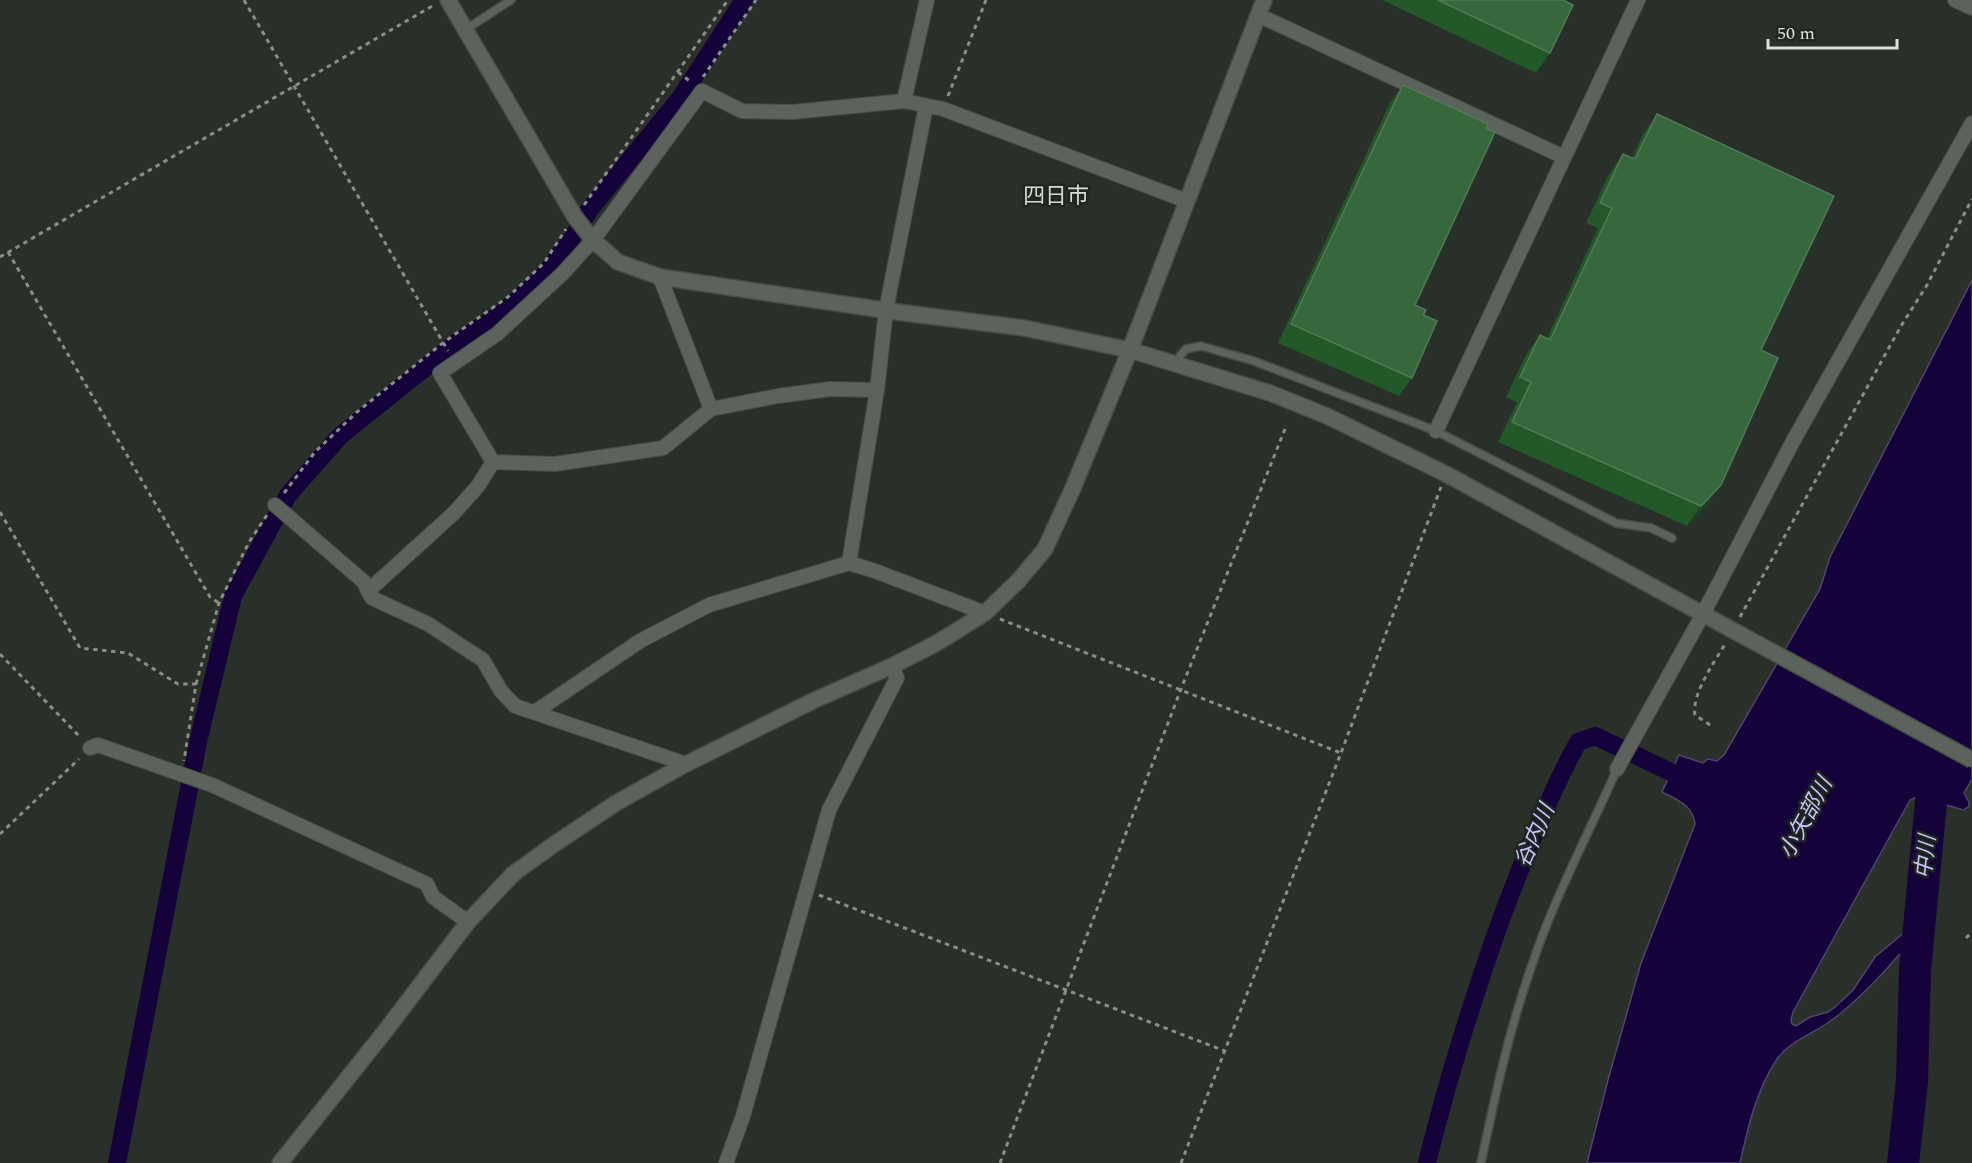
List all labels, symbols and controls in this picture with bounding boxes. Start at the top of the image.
scale bar [1768,12,1897,50]
text: 50 m [1777,20,1815,47]
district label: 四日市 [1023,180,1089,213]
water label: 小矢部川 [1771,770,1842,865]
water label: 谷内川 [1507,797,1564,873]
water label: 中川 [1907,831,1945,881]

